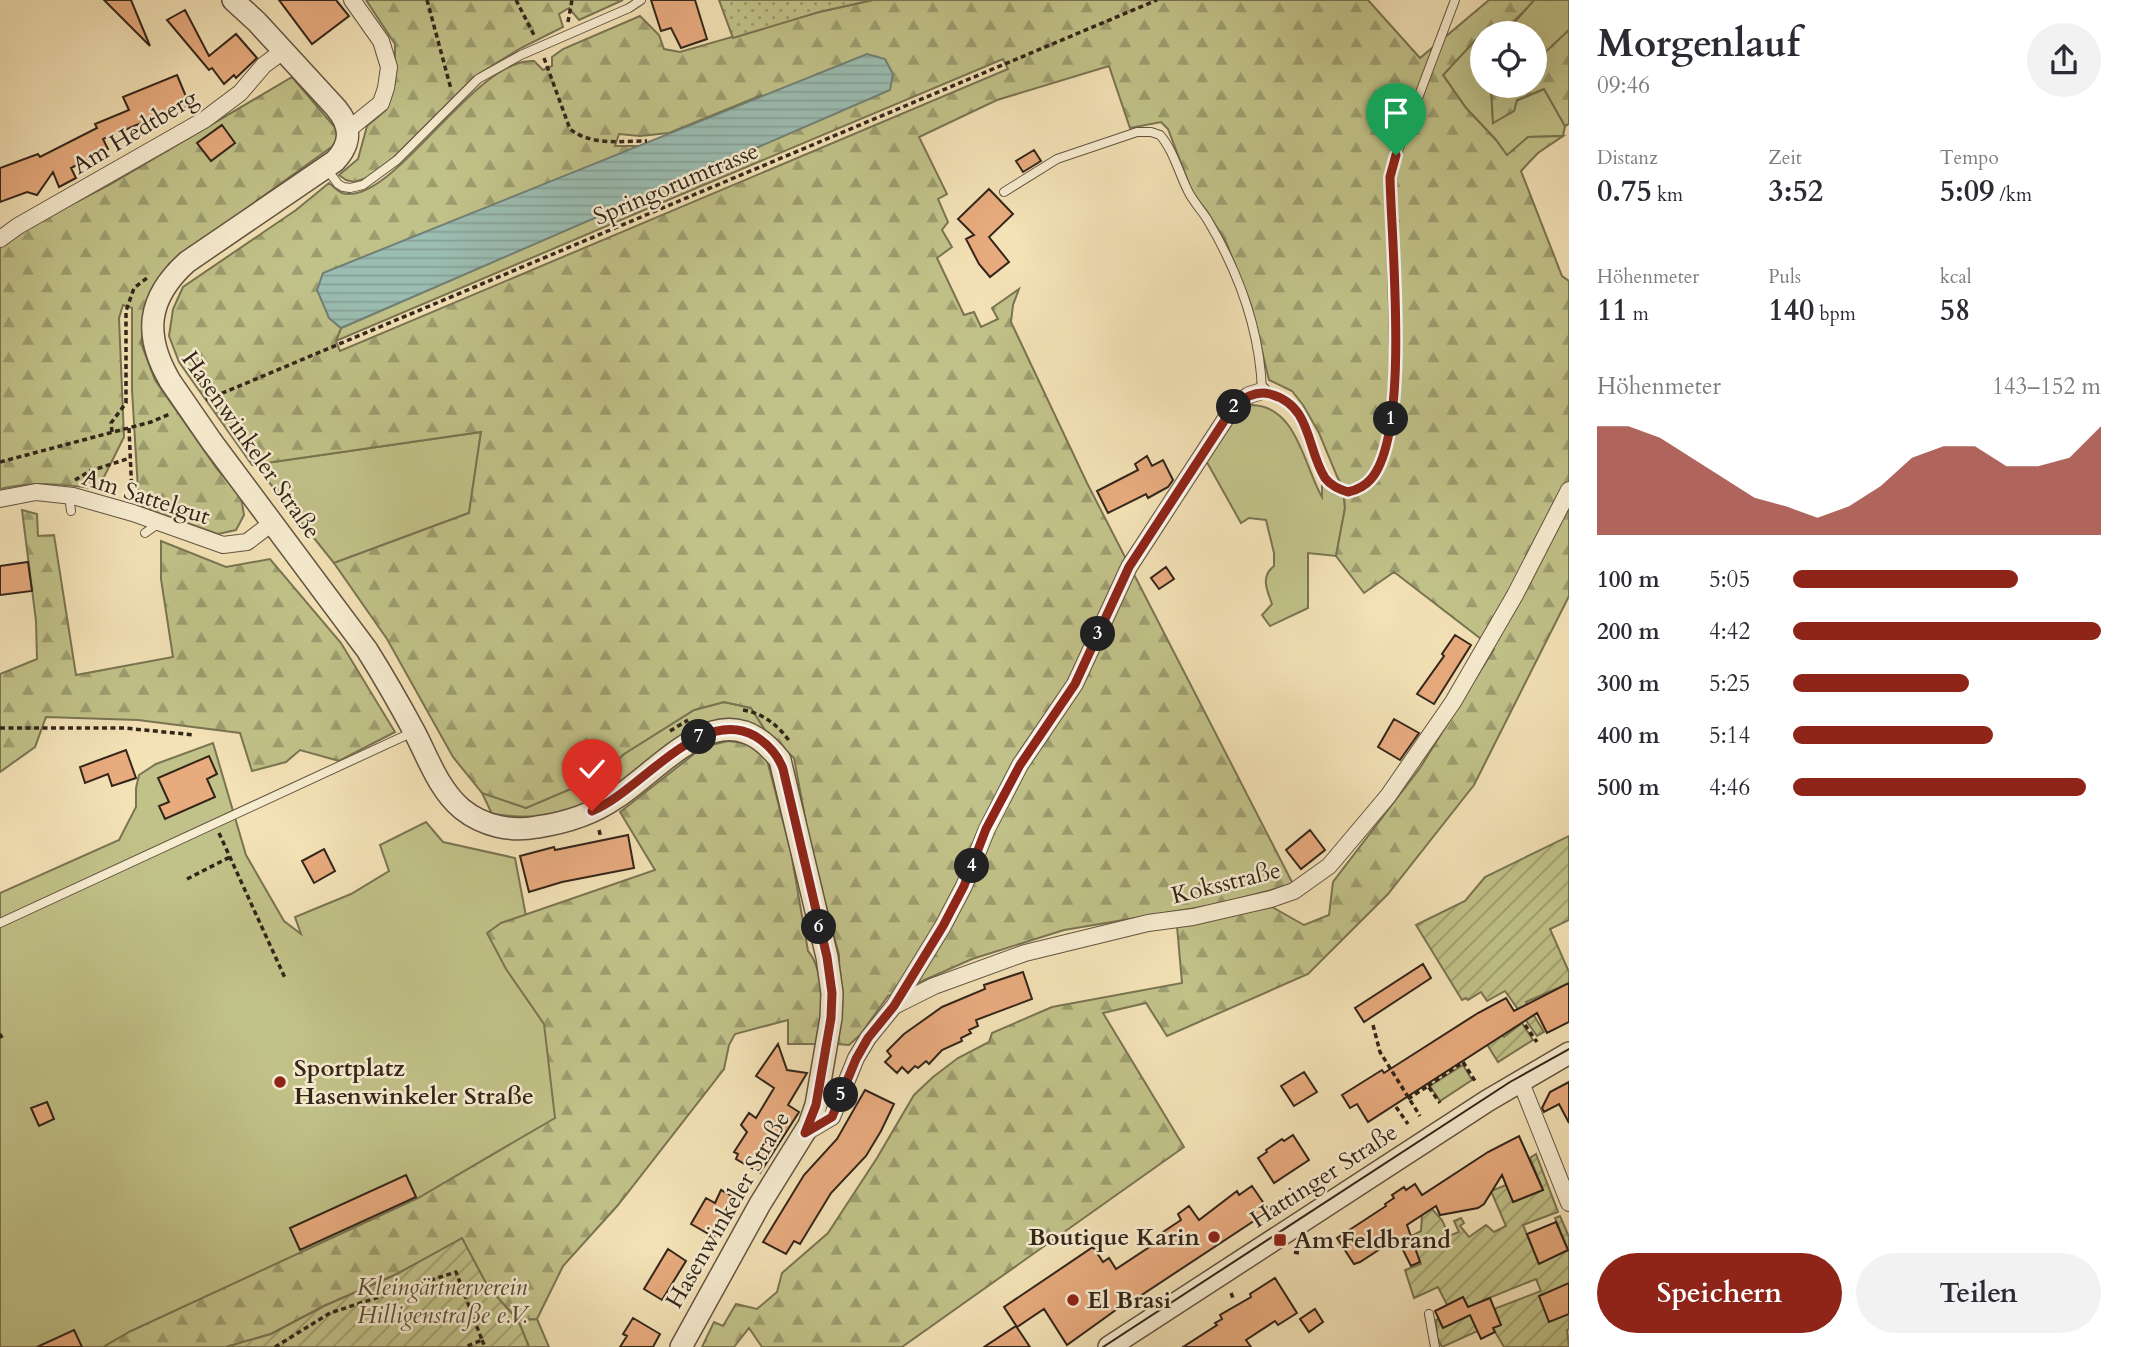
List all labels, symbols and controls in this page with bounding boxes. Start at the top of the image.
text: Morgenlauf [1597,18,1800,70]
map controls [1470,21,1547,98]
button: locate [1470,21,1547,98]
button: share [2027,23,2101,97]
text: 09:46 [1597,70,1650,101]
street label: Am Hedtberg [66,81,204,182]
pin [1366,83,1426,155]
icon: arrive [1377,94,1415,132]
street label: Springorumtrasse [588,134,764,234]
text: Distanz [1597,145,1658,171]
text: Zeit [1768,145,1802,171]
text: Tempo [1940,145,1999,171]
text: 0.75 [1597,171,1652,212]
text: 3:52 [1768,171,1823,212]
text: 5:09 [1940,171,1994,212]
text: km [1652,182,1683,208]
text: /km [1994,182,2032,208]
text: Höhenmeter [1597,264,1699,290]
text: Puls [1768,264,1801,290]
text: kcal [1940,264,1972,290]
text: 11 [1597,290,1628,331]
text: 140 [1768,290,1814,331]
text: 58 [1940,290,1970,331]
text: m [1628,301,1649,327]
text: bpm [1814,301,1856,327]
street label: Hasenwinkeler Straße [174,344,328,546]
text: Höhenmeter [1597,371,1721,402]
text: 143–152 m [1992,371,2101,402]
pin: 2 [1216,390,1252,424]
text: 2 [1229,393,1238,419]
pin: 1 [1374,402,1408,436]
text: 1 [1386,405,1395,431]
street label: Am Sattelgut [78,461,215,533]
text: 100 m [1597,564,1660,595]
text: 5:05 [1709,564,1750,595]
pin: 3 [1080,616,1116,652]
text: 200 m [1597,616,1660,647]
text: 4:42 [1709,616,1750,647]
text: 3 [1093,620,1102,646]
text: 300 m [1597,668,1660,699]
text: 5:25 [1709,668,1750,699]
pin: 7 [682,720,716,754]
text: 400 m [1597,720,1660,751]
text: 5:14 [1709,720,1750,751]
text: 7 [694,723,703,749]
pin [562,739,622,811]
icon: check [573,750,611,788]
text: 500 m [1597,772,1660,803]
text: 4:46 [1709,772,1750,803]
pin: 4 [954,848,990,884]
text: 4 [967,852,976,878]
street label: Koksstraße [1168,853,1284,913]
pin: 6 [802,909,836,944]
text: 6 [814,913,823,939]
place label: Sportplatz Hasenwinkeler Straße [294,1052,534,1113]
marker: Sportplatz Hasenwinkeler Straße [272,1074,288,1090]
pin: 5 [824,1078,858,1112]
text: 5 [836,1081,845,1107]
street label: Hasenwinkeler Straße [658,1105,798,1315]
street label: Hattinger Straße [1244,1116,1404,1236]
place label: Boutique Karin [1028,1221,1201,1254]
place label: Am Feldbrand [1294,1224,1451,1257]
marker: Boutique Karin [1206,1229,1222,1245]
marker: Am Feldbrand [1272,1232,1288,1248]
button: Speichern [1597,1253,1842,1333]
button: Teilen [1856,1253,2101,1333]
park label: Kleingärtnerverein Hilligenstraße e.V. [357,1271,530,1332]
place label: El Brasi [1087,1284,1172,1317]
marker: El Brasi [1065,1292,1081,1308]

